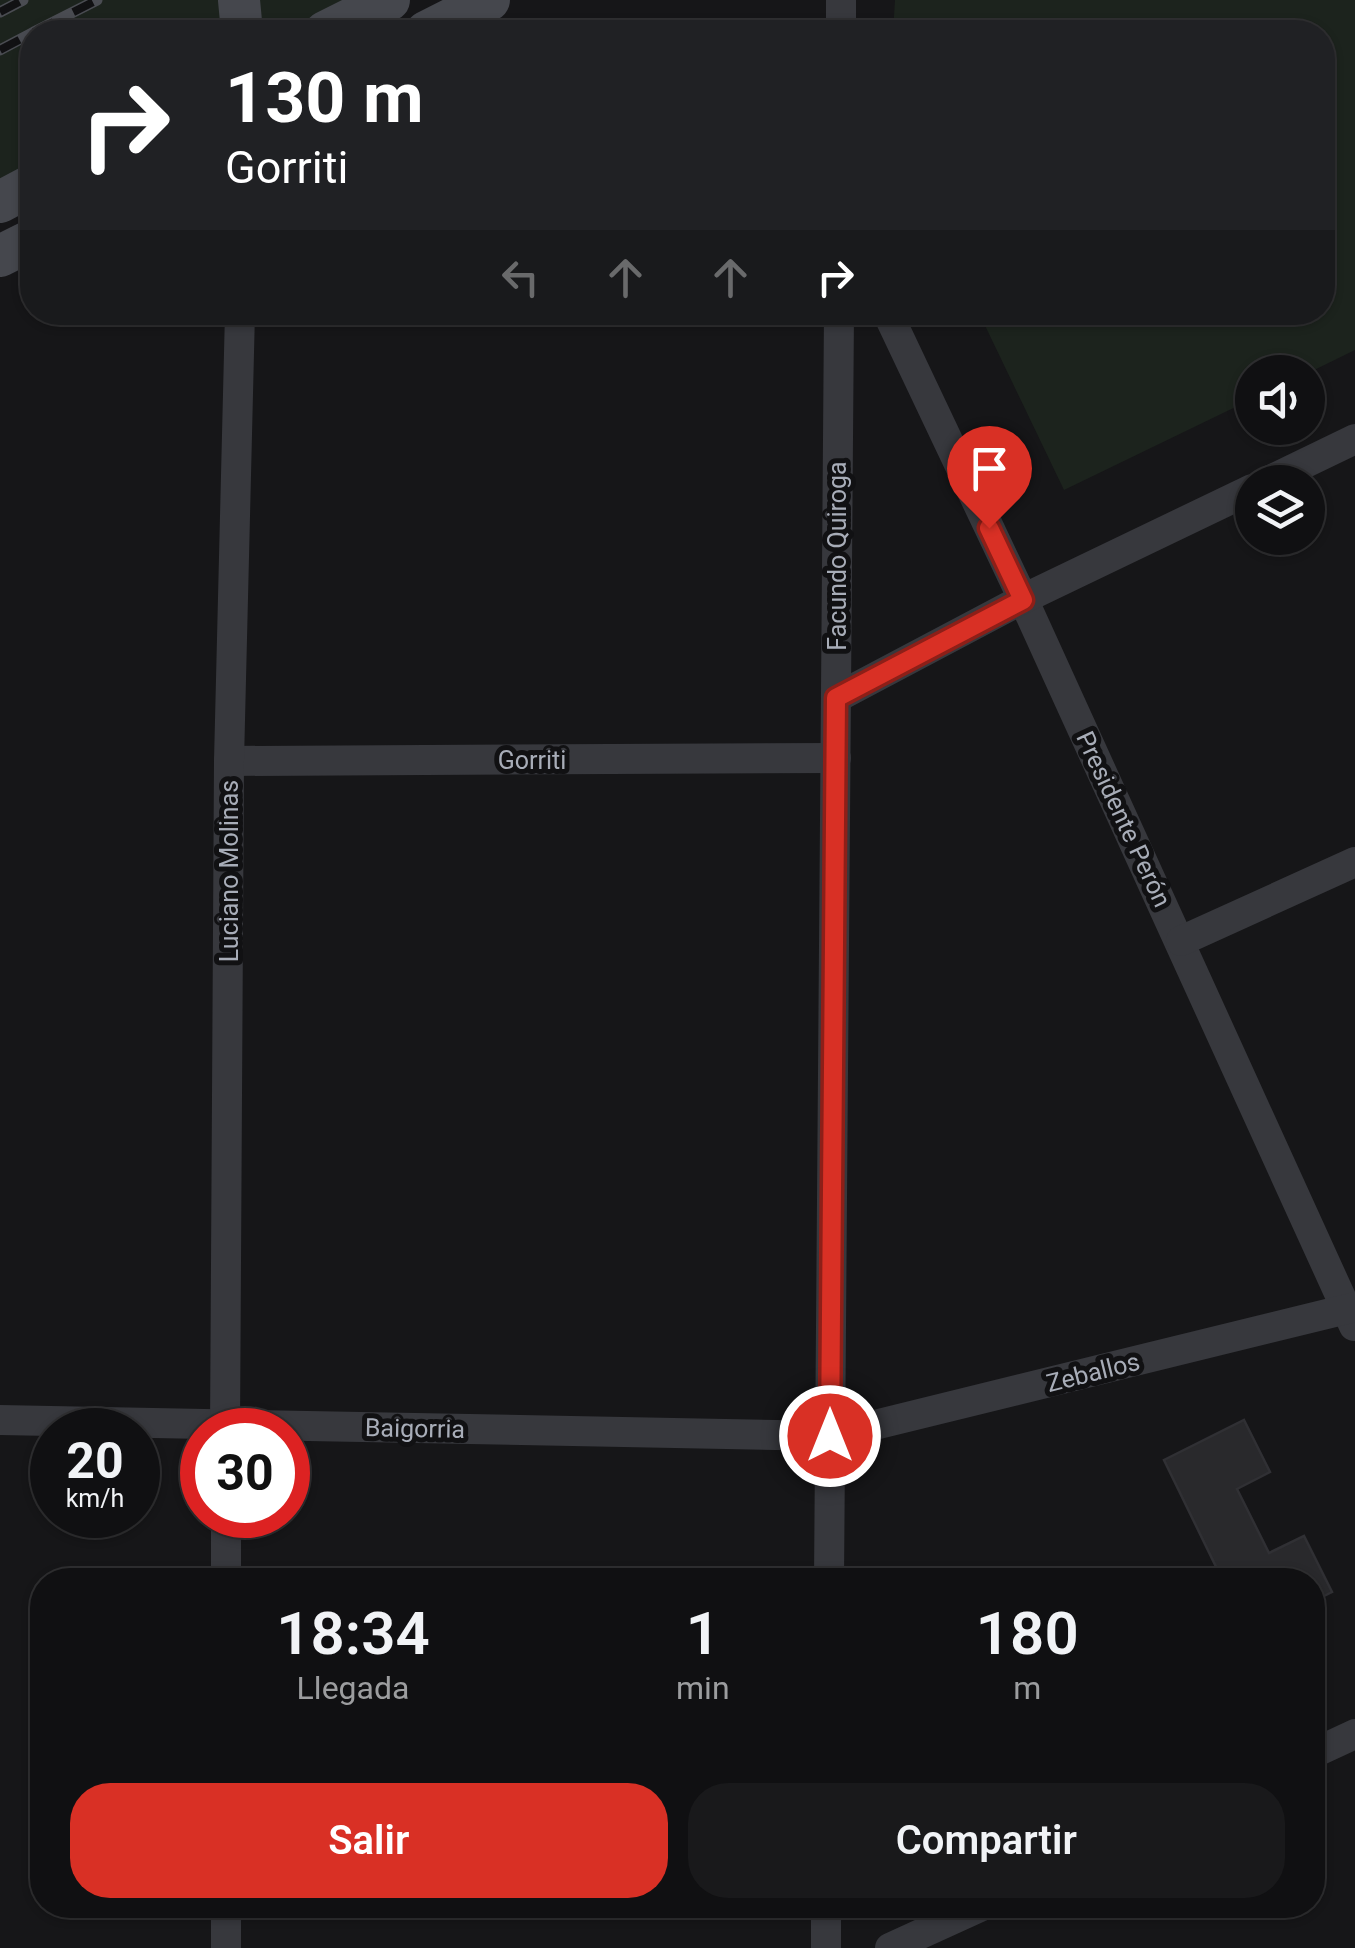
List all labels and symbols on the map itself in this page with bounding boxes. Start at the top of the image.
pin [947,426,1032,529]
street label: Facundo Quiroga [823,461,852,651]
street label: Presidente Perón [1070,727,1177,912]
street label: Gorriti [498,746,566,775]
street label: Luciano Molinas [215,780,244,962]
street label: Zeballos [1044,1347,1143,1398]
position arrow [778,1384,882,1488]
speed limit sign: 30 [180,1408,310,1538]
street label: Baigorria [365,1413,465,1444]

